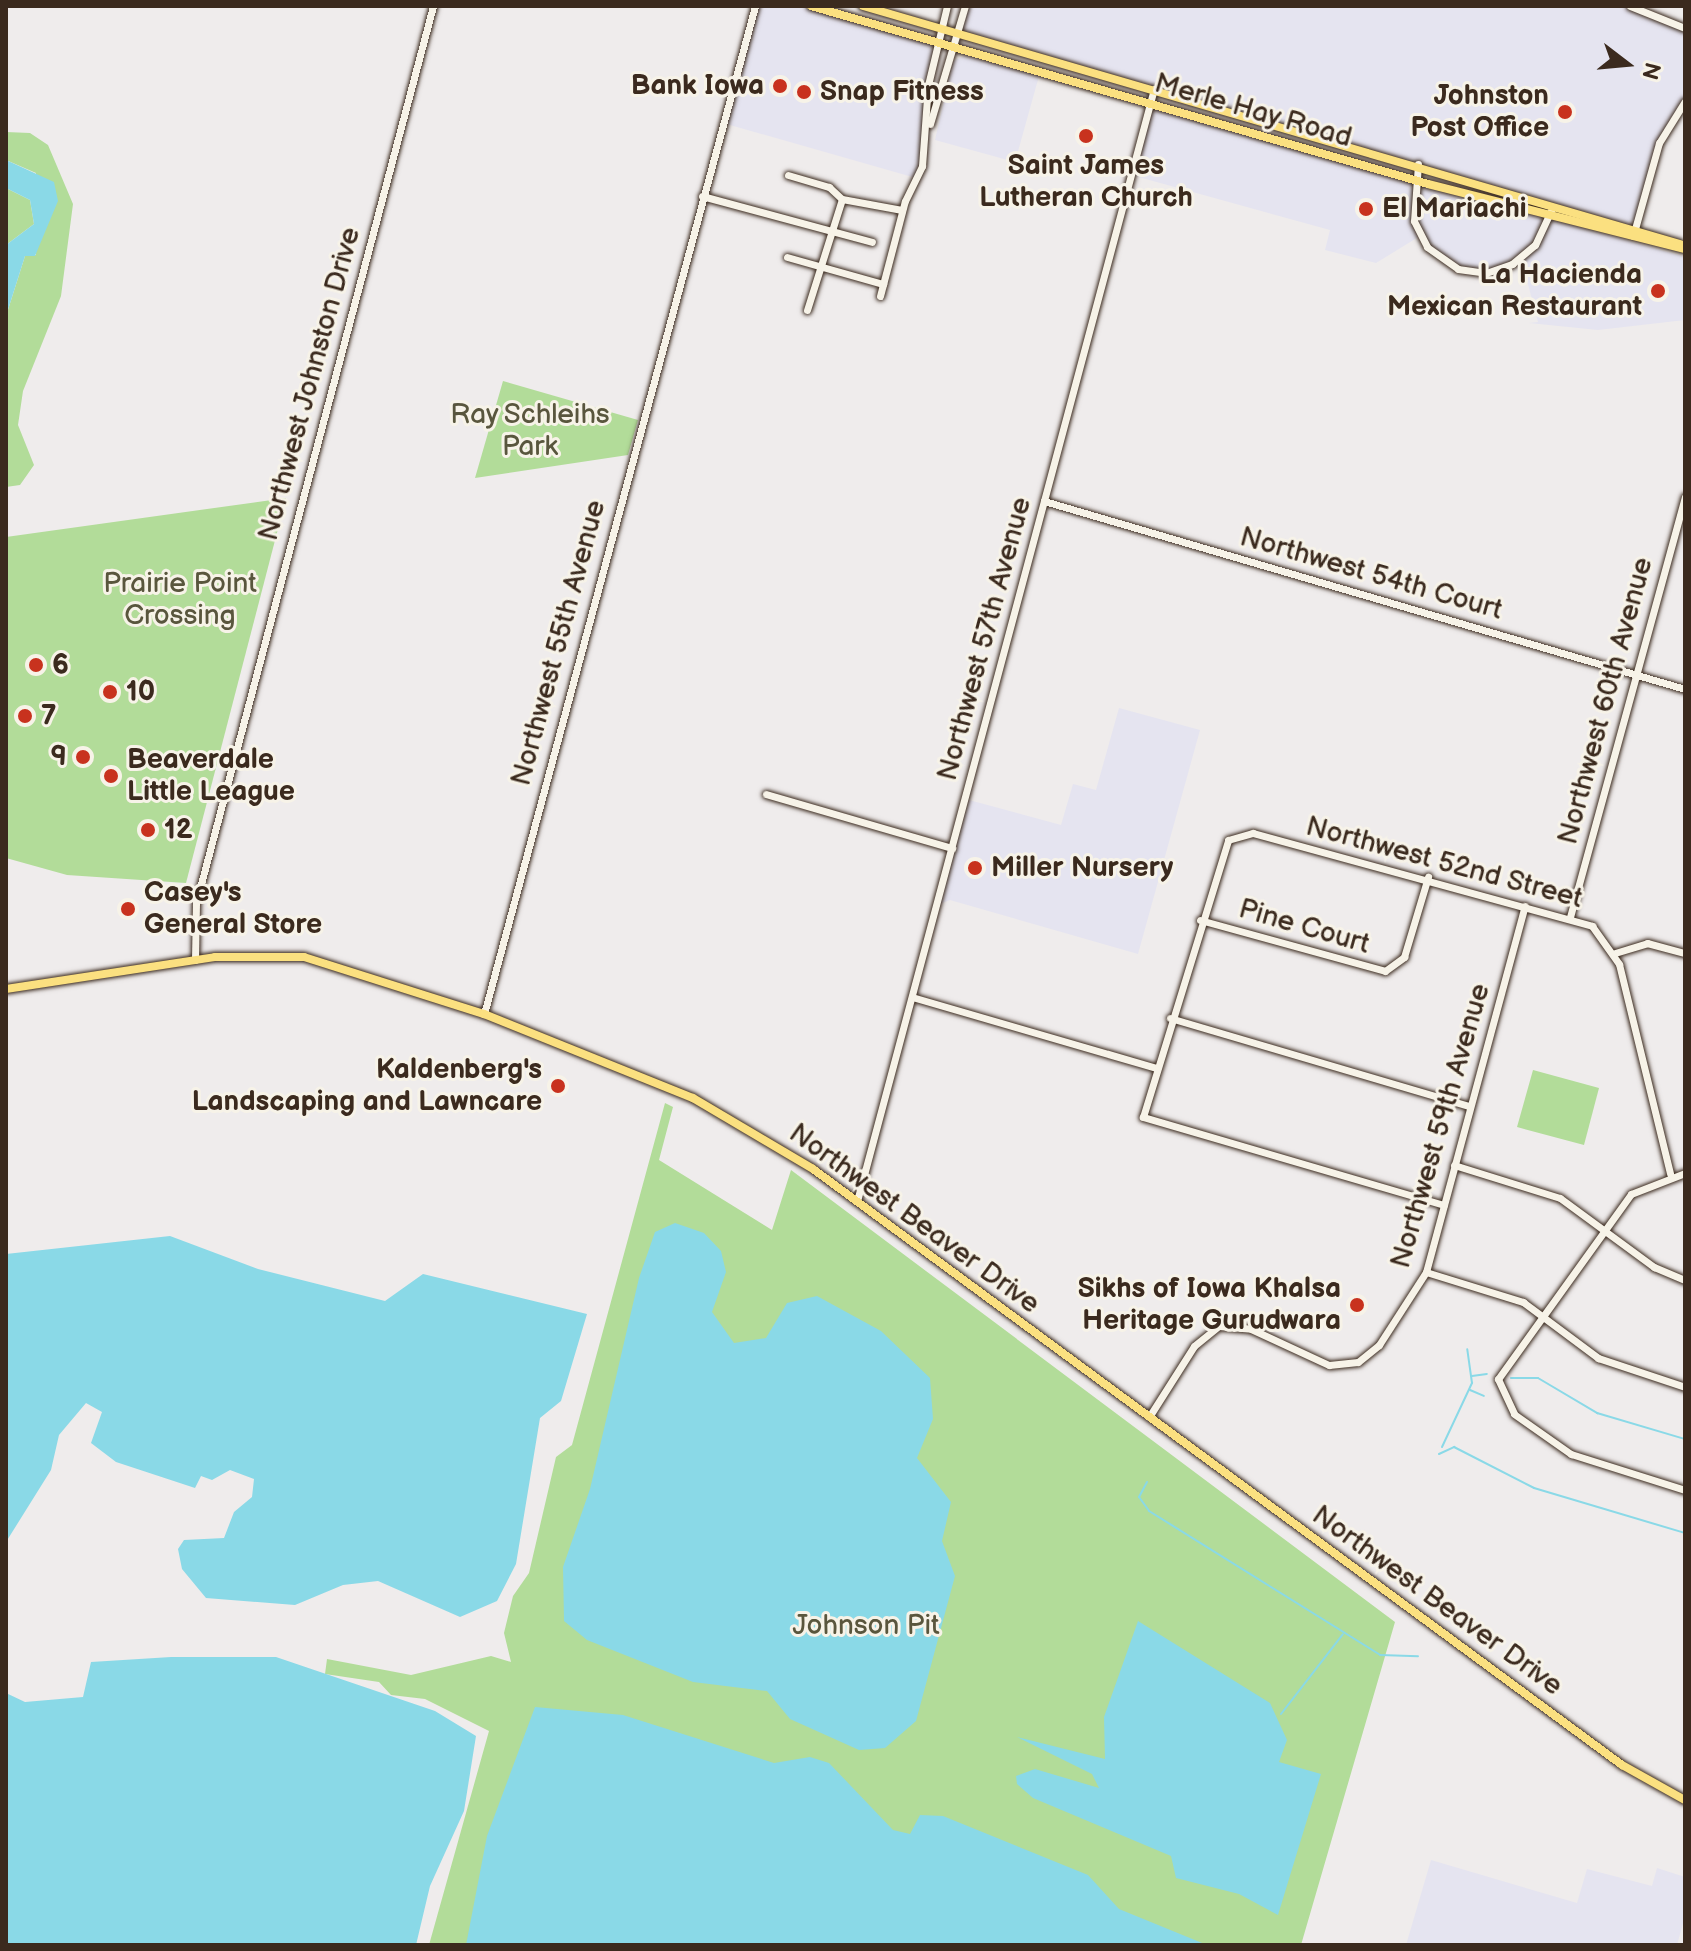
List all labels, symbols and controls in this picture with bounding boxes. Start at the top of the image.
north arrow [1587,24,1667,104]
text: N [1635,59,1666,82]
street label: Merle Hay Road [1150,67,1356,155]
place label: Bank Iowa [631,69,764,103]
place label: Snap Fitness [820,75,984,109]
marker: Bank Iowa [771,77,789,95]
place label: Johnston Post Office [1410,79,1549,145]
marker: Snap Fitness [795,83,813,101]
marker: Johnston Post Office [1556,103,1574,121]
marker: Saint James Lutheran Church [1077,127,1095,145]
place label: Saint James Lutheran Church [979,149,1193,215]
place label: El Mariachi [1382,192,1527,226]
marker: El Mariachi [1357,200,1375,218]
street label: Northwest Johnston Drive [252,223,368,545]
place label: La Hacienda Mexican Restaurant [1387,258,1642,324]
marker: La Hacienda Mexican Restaurant [1649,282,1667,300]
park label: Ray Schleihs Park [449,398,611,464]
street label: Northwest 57th Avenue [931,494,1039,784]
street label: Northwest 55th Avenue [505,497,613,789]
street label: Northwest 54th Court [1236,520,1506,628]
street label: Northwest 60th Avenue [1552,554,1660,848]
park label: Prairie Point Crossing [103,567,257,633]
place label: 6 [52,648,69,682]
marker: 6 [27,656,45,674]
place label: 10 [126,675,155,709]
marker: 10 [101,683,119,701]
place label: 7 [41,699,56,733]
marker: 7 [16,707,34,725]
place label: 9 [51,740,67,774]
place label: Beaverdale Little League [127,743,295,809]
marker: 9 [74,748,92,766]
marker: Beaverdale Little League [102,767,120,785]
street label: Northwest 52nd Street [1302,810,1586,916]
place label: 12 [164,813,193,847]
marker: 12 [139,821,157,839]
place label: Miller Nursery [991,851,1173,885]
marker: Miller Nursery [966,859,984,877]
place label: Casey's General Store [144,876,322,942]
street label: Pine Court [1235,892,1373,962]
marker: Casey's General Store [119,900,137,918]
street label: Northwest 59th Avenue [1384,980,1498,1272]
place label: Kaldenberg's Landscaping and Lawncare [192,1053,542,1119]
marker: Kaldenberg's Landscaping and Lawncare [549,1077,567,1095]
street label: Northwest Beaver Drive [782,1117,1046,1321]
place label: Sikhs of Iowa Khalsa Heritage Gurudwara [1078,1272,1341,1338]
marker: Sikhs of Iowa Khalsa Heritage Gurudwara [1348,1296,1366,1314]
street label: Northwest Beaver Drive [1305,1499,1569,1703]
park label: Johnson Pit [792,1609,940,1643]

